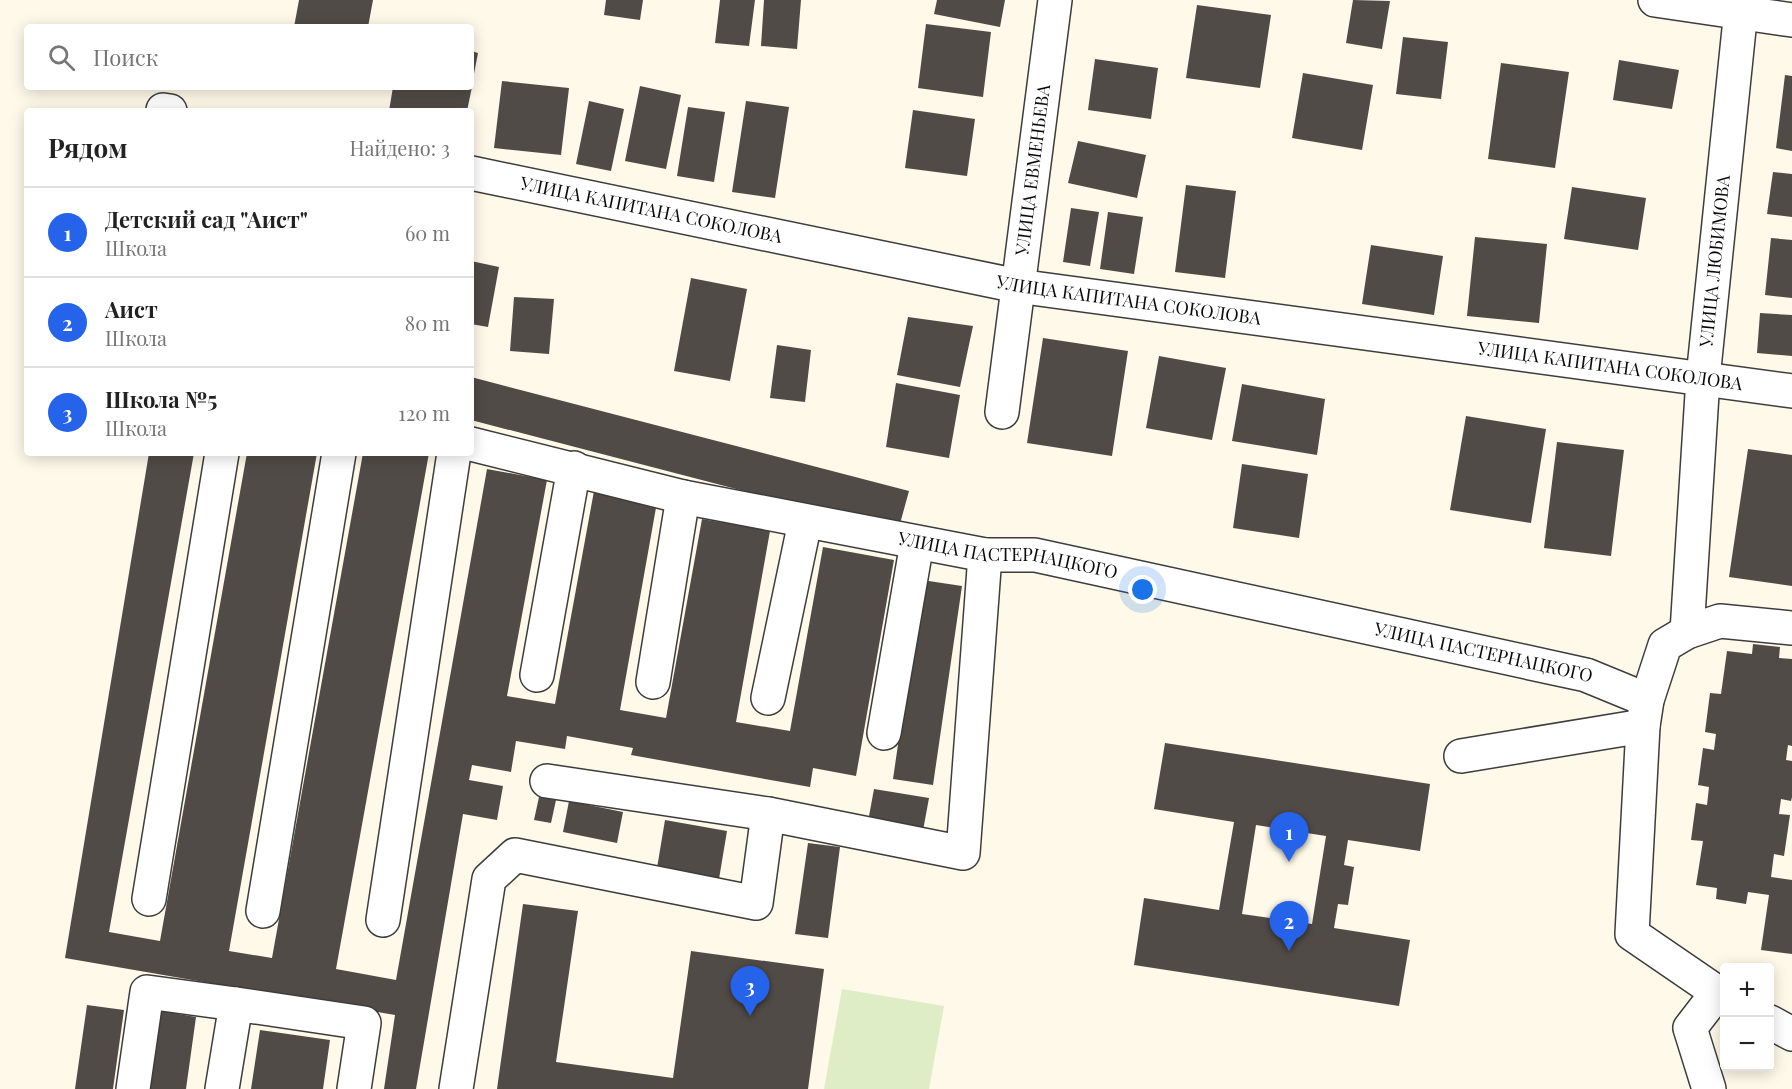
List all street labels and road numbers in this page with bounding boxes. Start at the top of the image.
street label: УЛИЦА ЕВМЕНЬЕВА [1009,82,1055,258]
street label: УЛИЦА КАПИТАНА СОКОЛОВА [517,170,785,248]
street label: УЛИЦА ЛЮБИМОВА [1693,173,1735,349]
street label: УЛИЦА КАПИТАНА СОКОЛОВА [993,269,1263,330]
street label: УЛИЦА КАПИТАНА СОКОЛОВА [1475,335,1745,395]
street label: УЛИЦА ПАСТЕРНАЦКОГО [895,525,1120,584]
street label: УЛИЦА ПАСТЕРНАЦКОГО [1371,616,1595,687]

